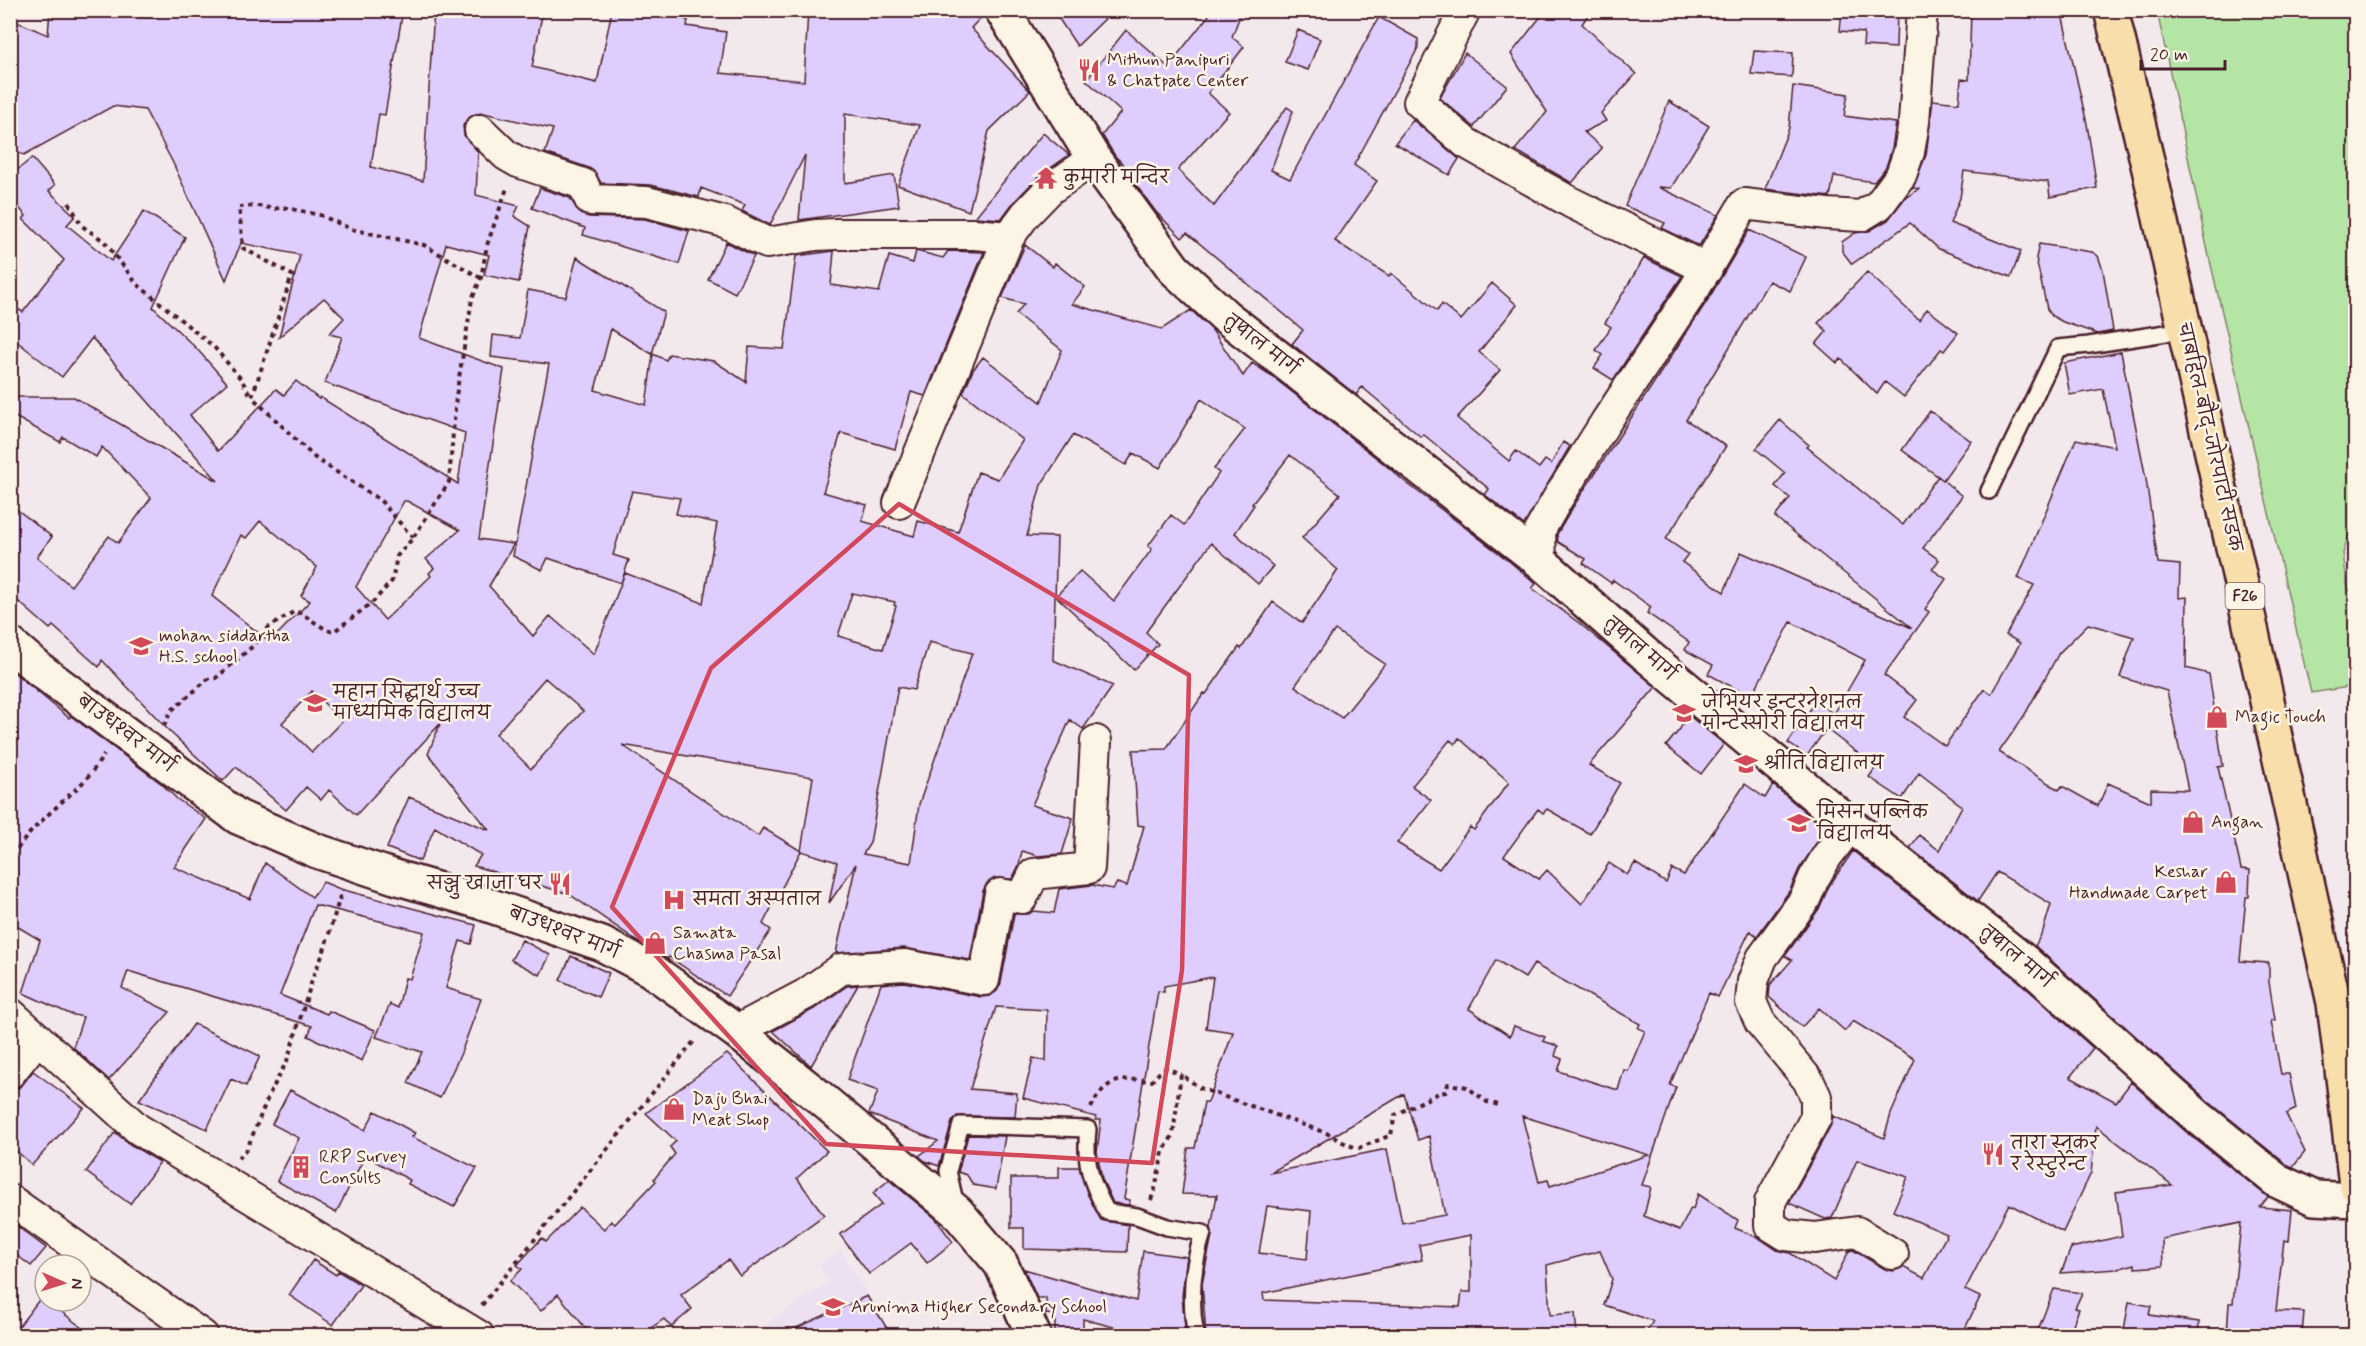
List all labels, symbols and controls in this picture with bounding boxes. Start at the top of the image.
scale bar [2141,33,2225,71]
text: 20 m [2150,43,2188,67]
place label: Mithun Panipuri & Chatpate Center [1107,48,1249,93]
restaurant icon: Mithun Panipuri & Chatpate Center [1076,57,1102,83]
place label: कुमारी मन्दिर [1063,163,1170,190]
temple icon: कुमारी मन्दिर [1033,165,1059,191]
street label: तुषाल मार्ग [1219,306,1306,382]
street label: चाबहिल-बौद्-जोरपाटी सडक [2170,319,2253,556]
road number: F26 [2226,583,2264,609]
street label: तुषाल मार्ग [1599,609,1684,688]
place label: mohan siddartha H.S. school [159,624,290,669]
school or university icon: mohan siddartha H.S. school [128,633,154,659]
place label: महान सिद्धार्थ उच्च माध्यमिक विद्यालय [332,678,492,726]
street label: बाउधश्वर मार्ग [71,686,183,780]
place label: जेभियर इन्टरनेशनल मोन्टेस्सोरी विद्यालय [1701,686,1866,736]
school or university icon: महान सिद्धार्थ उच्च माध्यमिक विद्यालय [302,690,328,716]
school or university icon: जेभियर इन्टरनेशनल मोन्टेस्सोरी विद्यालय [1671,700,1697,726]
shop icon: Magic Touch [2204,704,2230,730]
place label: Magic Touch [2235,705,2326,731]
place label: श्रीति विद्यालय [1764,749,1885,776]
school or university icon: श्रीति विद्यालय [1733,751,1759,777]
place label: मिसन पब्लिक विद्यालय [1816,798,1929,846]
shop icon: Angan [2180,809,2206,835]
school or university icon: मिसन पब्लिक विद्यालय [1786,810,1812,836]
place label: Angan [2211,810,2263,836]
place label: Keshar Handmade Carpet [2069,860,2208,905]
shop icon: Keshar Handmade Carpet [2213,869,2239,895]
restaurant icon: सञ्जु खाजा घर [547,871,573,897]
place label: सञ्जु खाजा घर [426,872,543,899]
hospital icon: समता अस्पताल [661,887,687,913]
place label: समता अस्पताल [692,888,822,912]
street label: बाउधश्वर मार्ग [504,898,625,966]
street label: तुषाल मार्ग [1975,917,2060,995]
place label: Samata Chasma Pasal [673,921,781,966]
shop icon: Samata Chasma Pasal [642,930,668,956]
place label: Daju Bhai Meat Shop [692,1087,769,1132]
shop icon: Daju Bhai Meat Shop [661,1096,687,1122]
place label: तारा स्नूकर र रेस्टुरेन्ट [2010,1132,2100,1178]
restaurant icon: तारा स्नूकर र रेस्टुरेन्ट [1980,1141,2006,1167]
place label: RRP Survey Consults [319,1145,407,1190]
building icon: RRP Survey Consults [288,1154,314,1180]
north arrow [33,1253,93,1313]
text: N [66,1278,87,1290]
school or university icon: Arunima Higher Secondary School [820,1294,846,1320]
place label: Arunima Higher Secondary School [851,1295,1107,1321]

